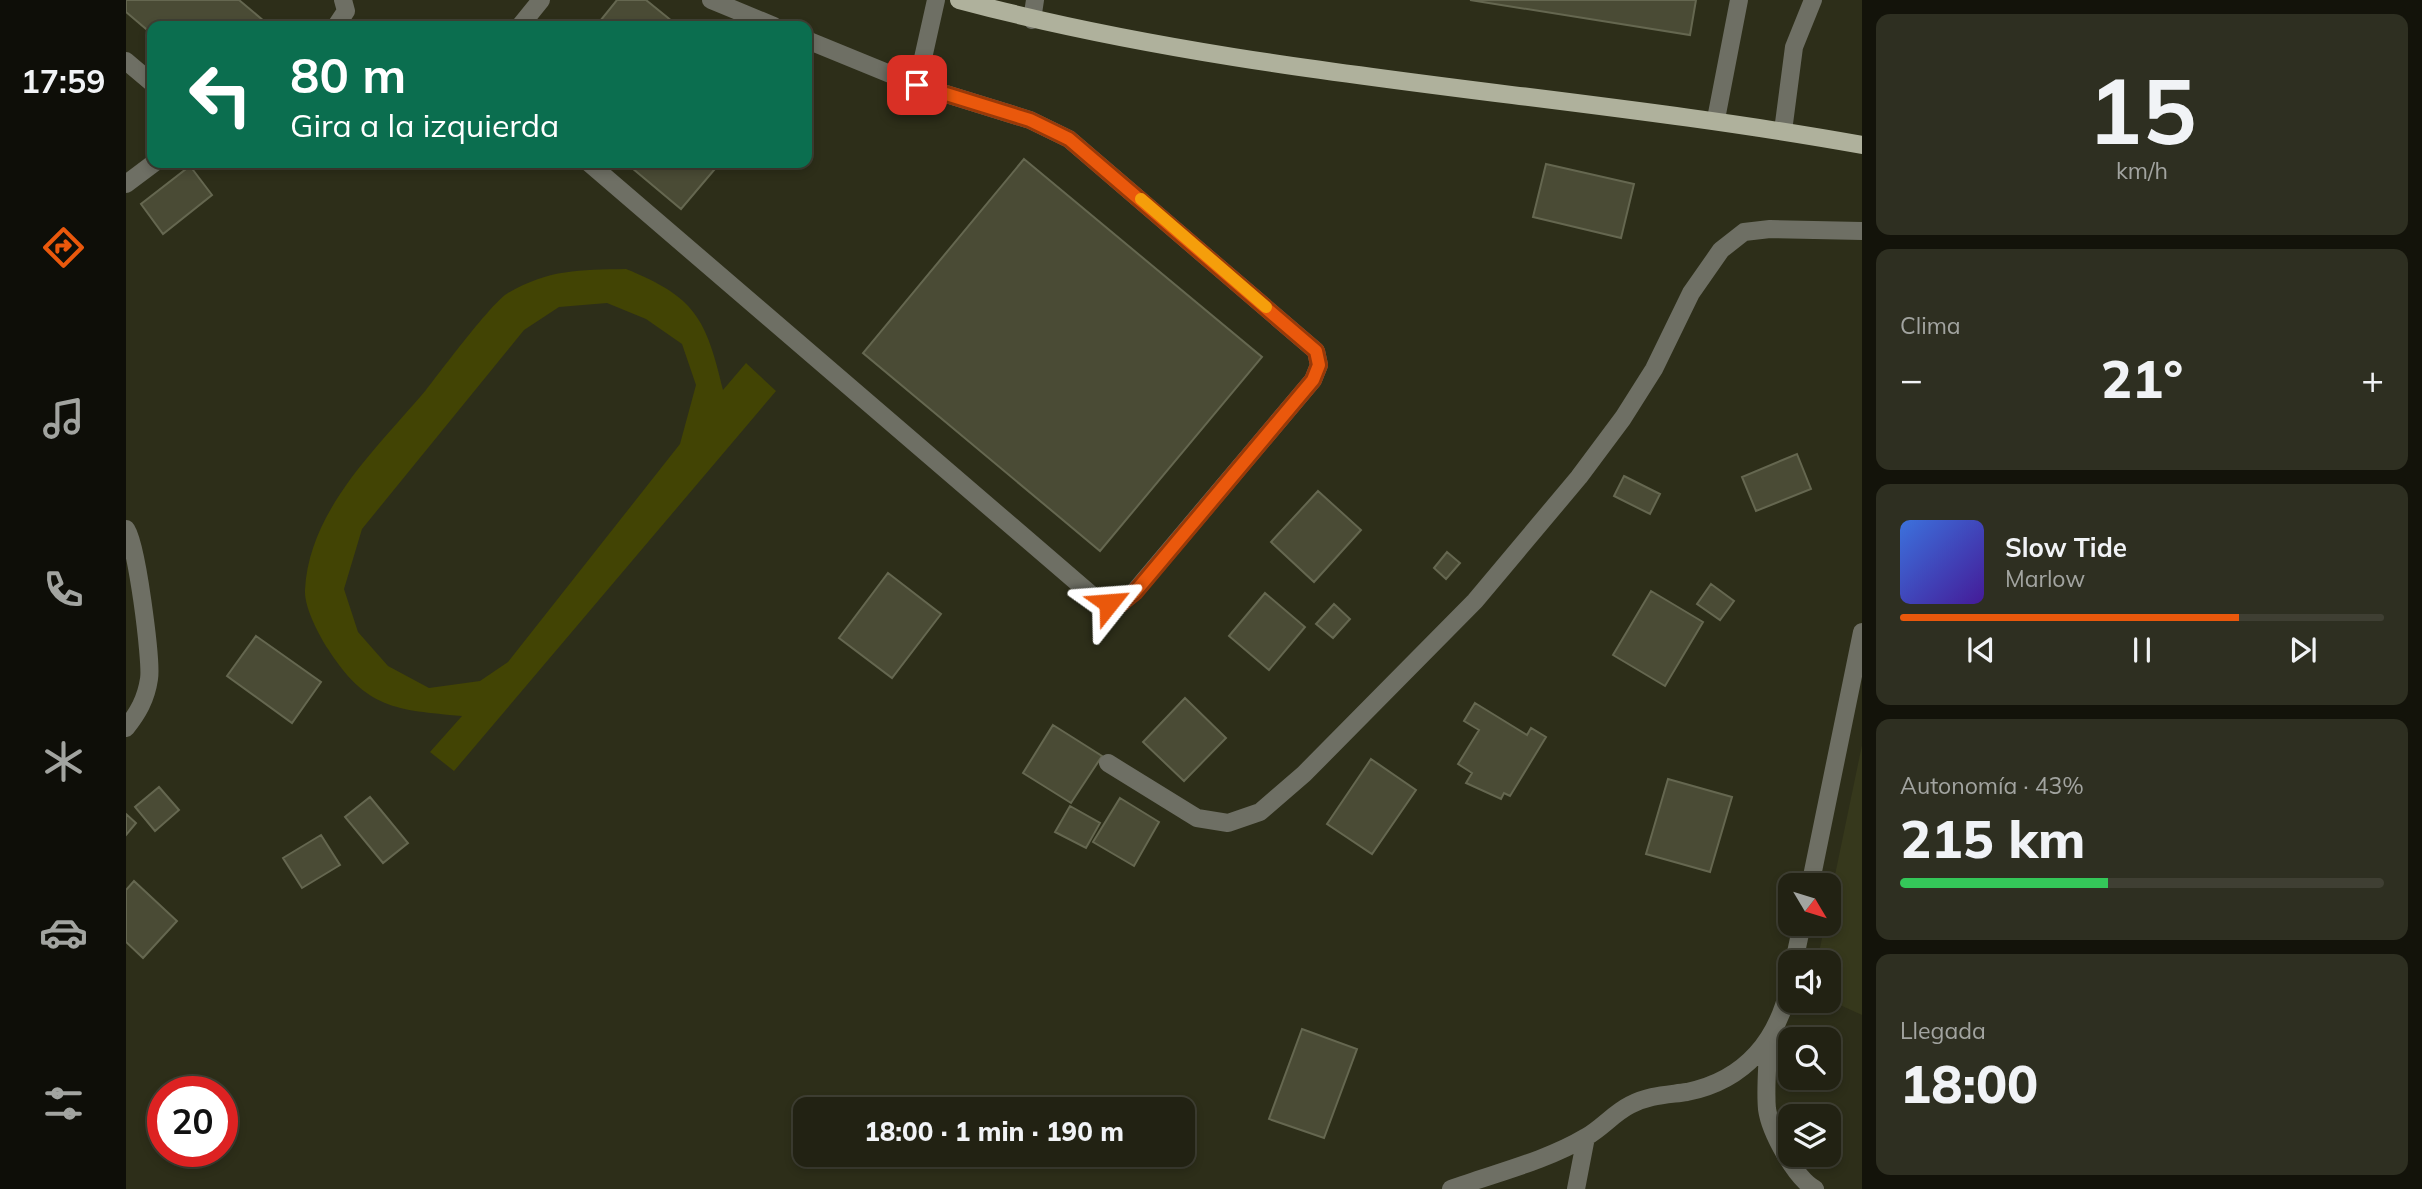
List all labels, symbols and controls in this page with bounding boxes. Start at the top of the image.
text: 80 m [290,44,406,105]
icon: left [175,49,266,140]
text: 15 [2087,53,2197,167]
pin [887,55,947,115]
text: 17:59 [21,61,105,101]
icon: arrive [898,66,936,104]
text: Gira a la izquierda [290,105,559,145]
text: km/h [2116,156,2168,185]
icon: directions [39,223,88,272]
text: Clima [1900,311,1961,340]
text: 21° [2101,346,2183,411]
text: − [1900,355,1923,403]
text: + [2361,355,2384,403]
icon: music [39,394,88,443]
text: Slow Tide [2005,531,2127,564]
text: Marlow [2005,564,2085,593]
icon: phone [39,565,88,614]
position arrow [1072,566,1146,640]
icon: previous [1962,631,2000,669]
icon: pause [2123,631,2161,669]
icon: next [2284,631,2322,669]
icon: climate [39,737,88,786]
text: Autonomía · 43% [1900,771,2084,800]
text: 215 km [1900,806,2085,871]
north arrow [1778,873,1841,936]
map controls [1778,873,1841,1167]
icon: car [39,908,88,957]
button: sound [1778,950,1841,1013]
text: Llegada [1900,1016,1986,1045]
button: search [1778,1027,1841,1090]
text: 18:00 [1900,1051,2038,1116]
speed limit sign: 20 [147,1076,238,1167]
icon: filters [39,1079,88,1128]
button: layers [1778,1104,1841,1167]
text: 18:00 · 1 min · 190 m [864,1115,1124,1148]

